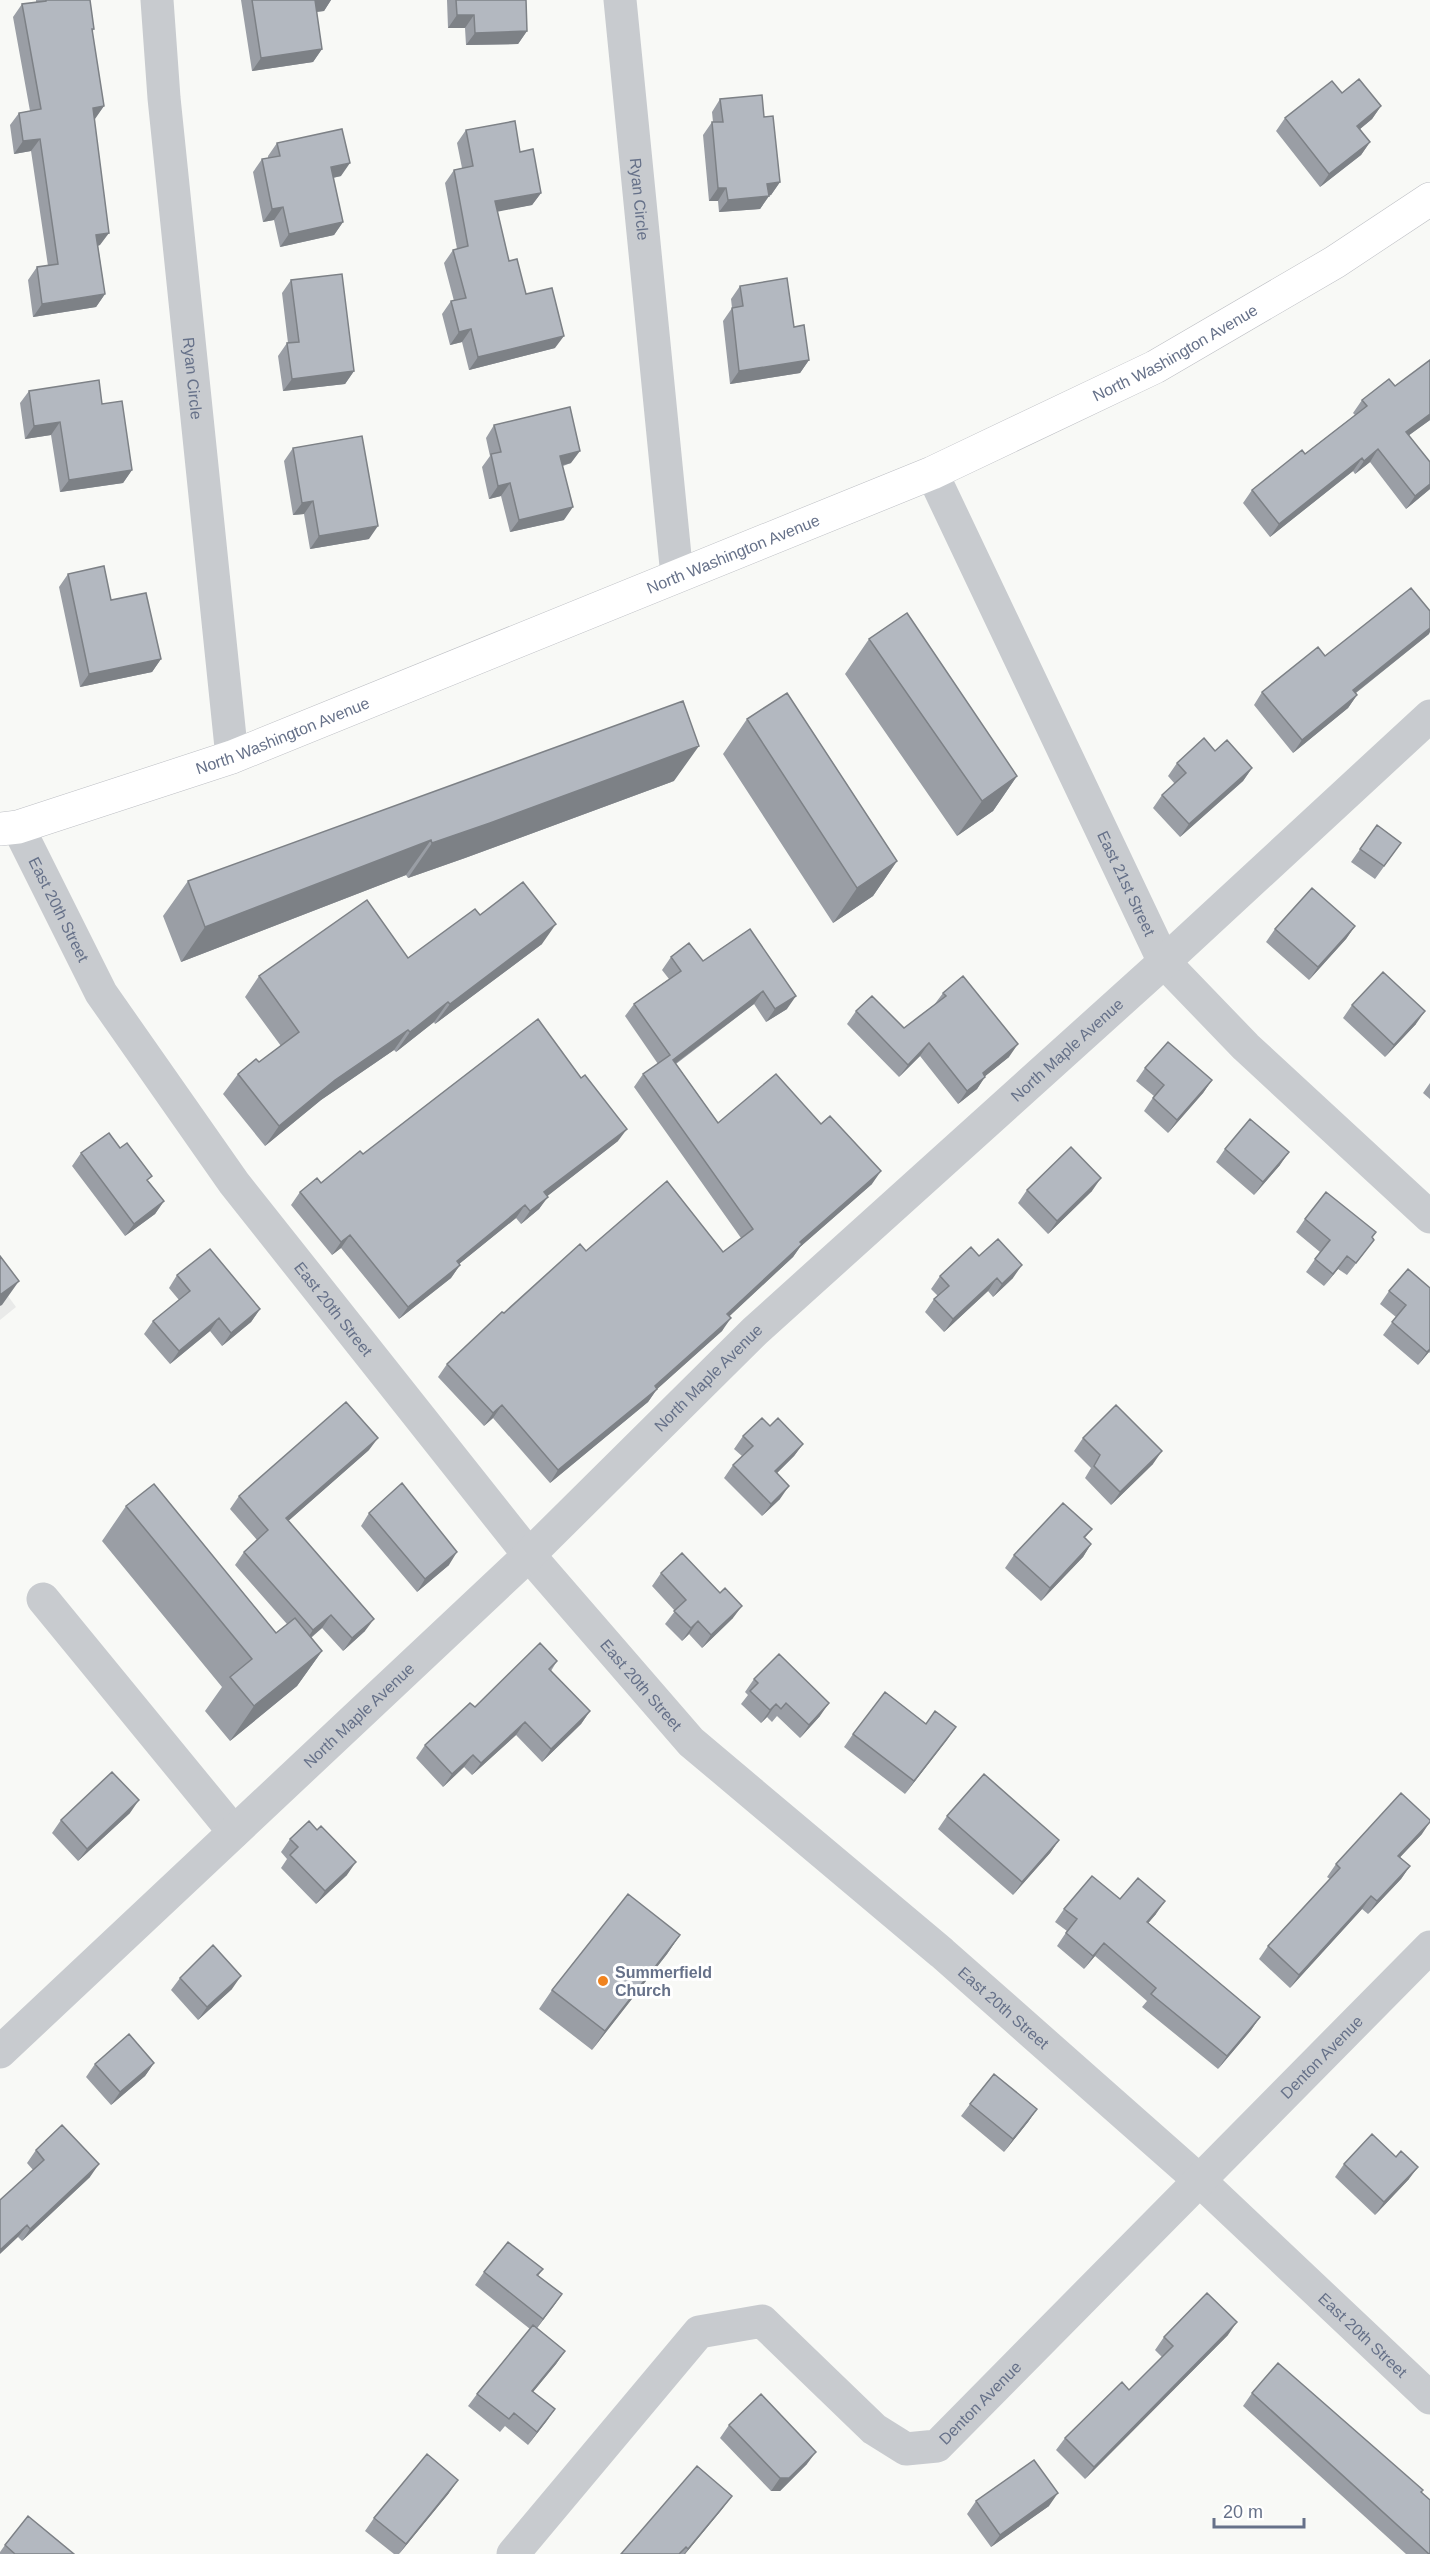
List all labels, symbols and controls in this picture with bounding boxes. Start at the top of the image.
street label: Ryan Circle [627,157,652,241]
street label: North Washington Avenue [1090,301,1260,404]
street label: Ryan Circle [180,336,206,420]
street label: North Washington Avenue [644,511,822,596]
street label: North Washington Avenue [193,694,372,777]
street label: East 21st Street [1095,828,1159,939]
street label: East 20th Street [26,854,93,965]
street label: North Maple Avenue [1007,995,1126,1104]
street label: East 20th Street [291,1258,376,1359]
street label: North Maple Avenue [651,1320,765,1434]
street label: East 20th Street [597,1636,686,1734]
street label: North Maple Avenue [300,1659,417,1771]
street label: East 20th Street [955,1963,1053,2052]
place label: Summerfield Church [615,1964,712,1999]
marker: Summerfield Church [596,1974,610,1988]
street label: Denton Avenue [1277,2012,1366,2102]
street label: East 20th Street [1315,2289,1411,2381]
street label: Denton Avenue [935,2358,1024,2447]
scale bar [1214,2491,1304,2529]
text: 20 m [1223,2502,1263,2522]

